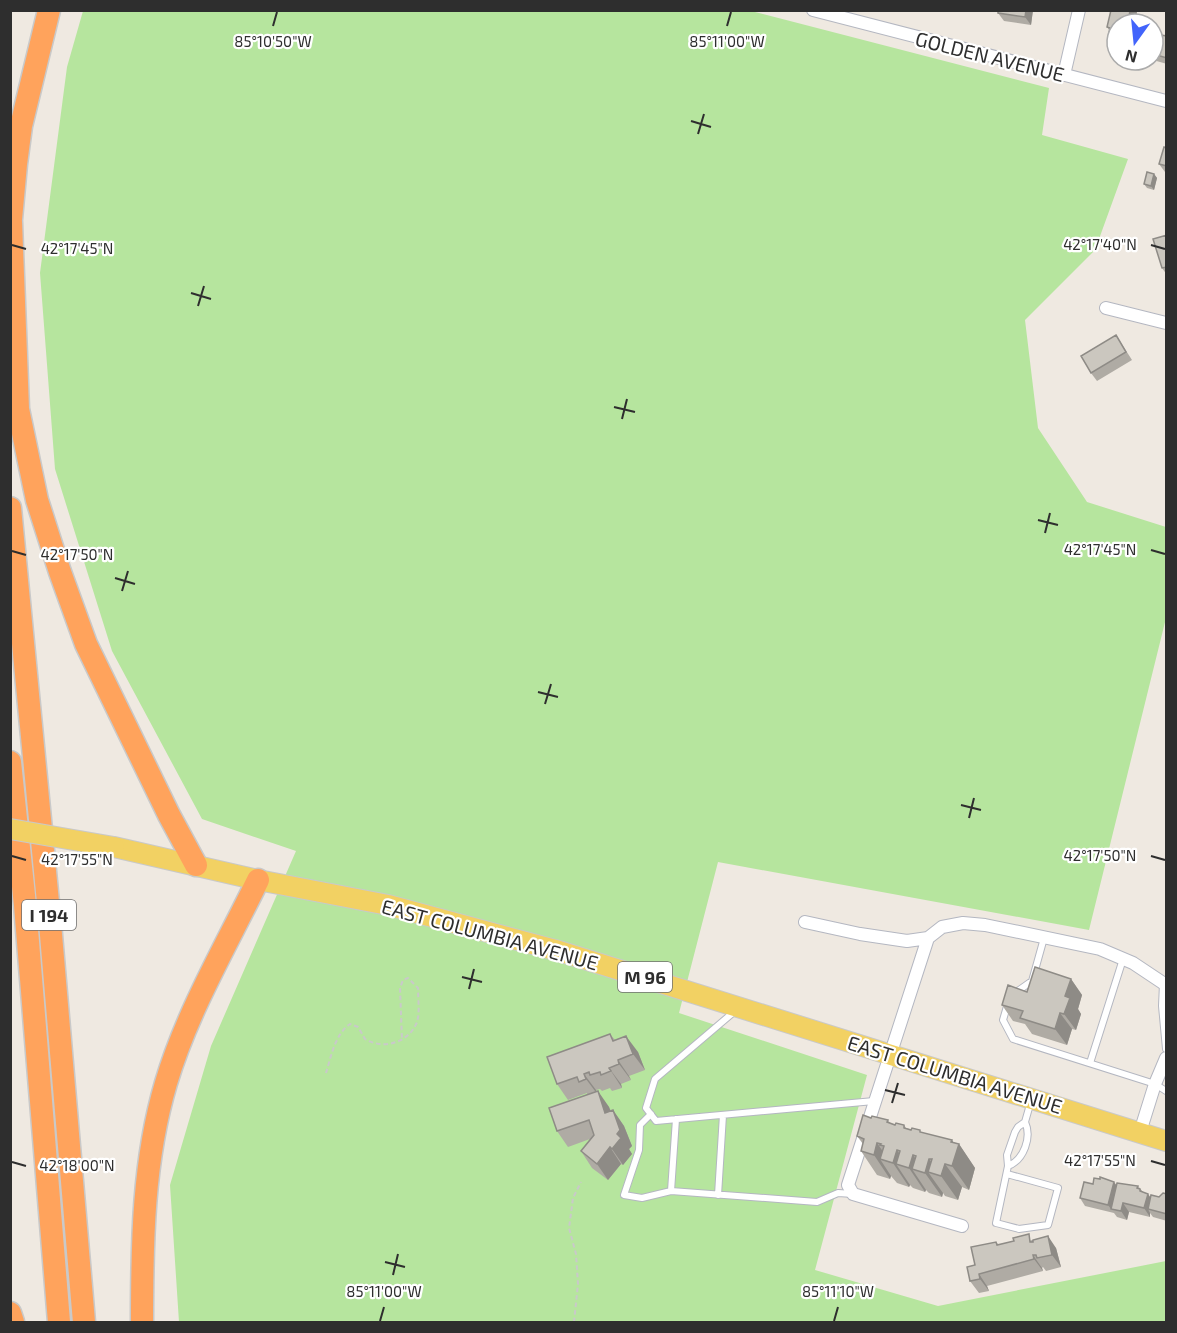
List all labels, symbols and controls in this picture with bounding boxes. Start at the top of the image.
north arrow [1105,12,1165,72]
street label: GOLDEN AVENUE [913,26,1067,86]
text: 85°10'50"W [234,32,312,50]
text: 85°11'00"W [689,32,765,50]
text: N [1123,46,1139,68]
text: 42°17'40"N [1063,235,1137,253]
text: 42°17'45"N [41,239,113,257]
text: 42°17'45"N [1064,540,1136,558]
text: 42°17'50"N [41,545,113,563]
text: 42°17'50"N [1064,846,1136,864]
text: 42°17'55"N [41,850,113,868]
street label: EAST COLUMBIA AVENUE [379,894,601,974]
road number: I 194 [22,900,76,930]
road number: M 96 [618,962,672,992]
street label: EAST COLUMBIA AVENUE [845,1030,1065,1118]
text: 42°17'55"N [1064,1151,1136,1169]
text: 42°18'00"N [39,1156,115,1174]
text: 85°11'00"W [346,1282,422,1300]
text: 85°11'10"W [802,1282,874,1300]

